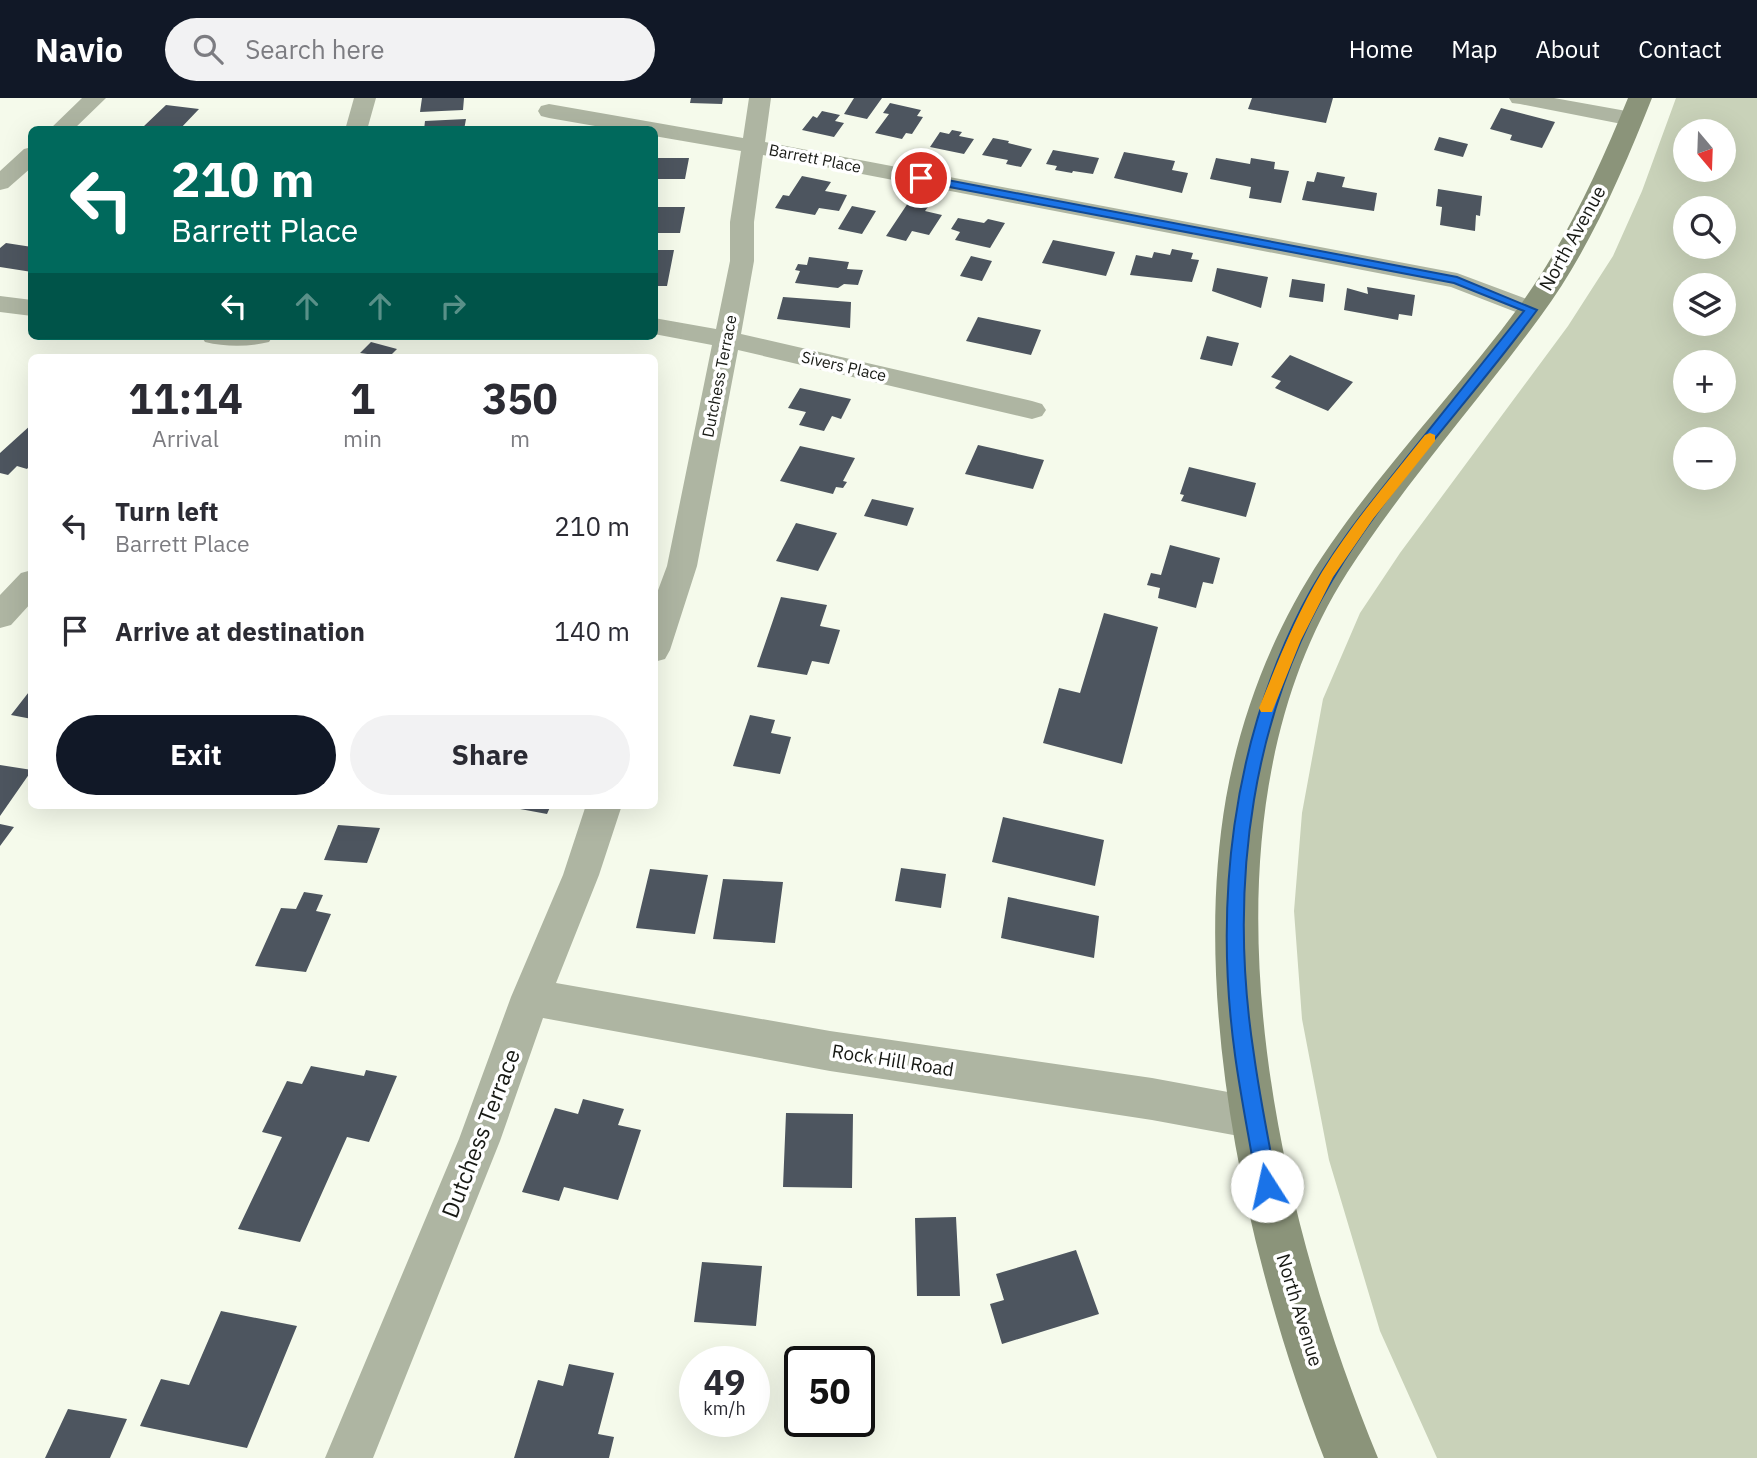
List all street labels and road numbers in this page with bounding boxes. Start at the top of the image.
street label: Barrett Place [767,139,863,177]
street label: North Avenue [1533,181,1611,295]
street label: Dutchess Terrace [697,313,741,439]
street label: Sivers Place [800,347,889,386]
street label: Rock Hill Road [830,1039,956,1081]
street label: Dutchess Terrace [434,1044,526,1222]
street label: North Avenue [1271,1251,1329,1369]

